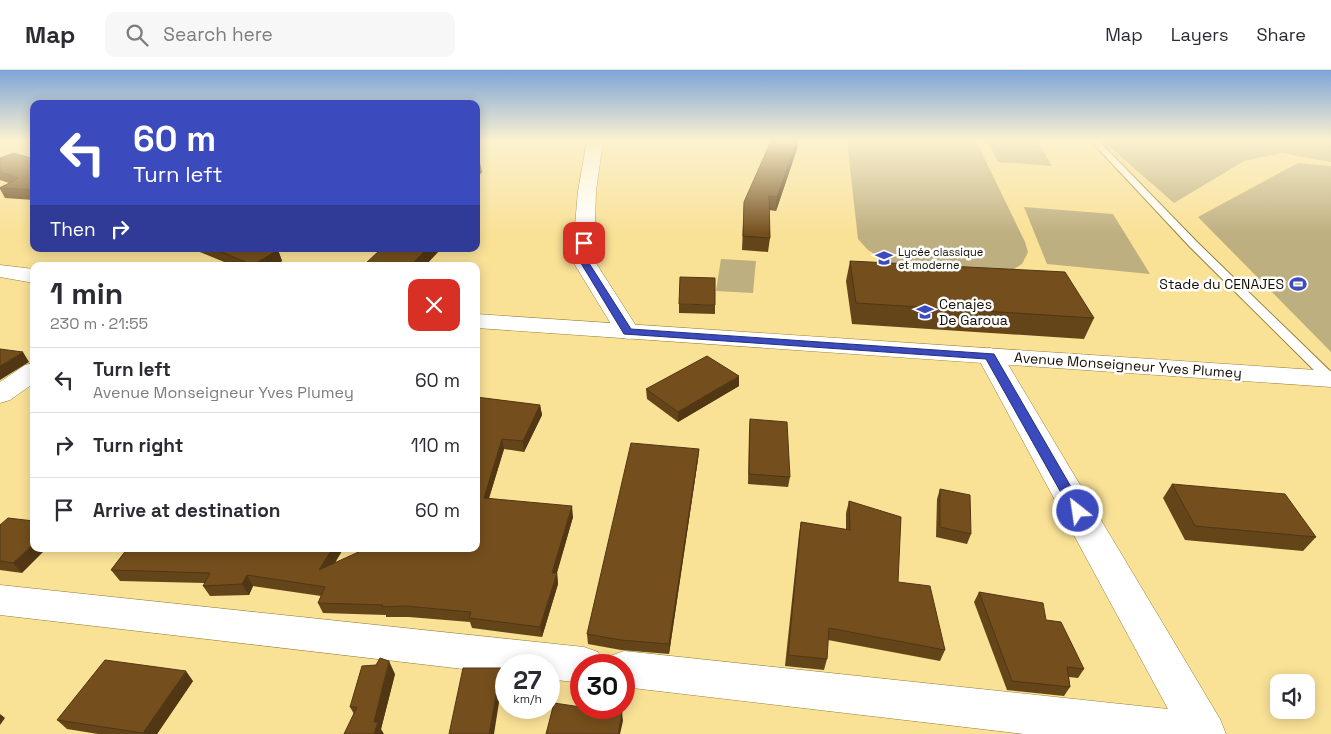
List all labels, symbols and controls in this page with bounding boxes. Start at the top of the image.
search box [105,12,455,57]
text: Map [25,19,75,50]
icon: search [123,21,151,49]
text: Search here [163,22,273,47]
text: Map [1105,23,1143,46]
text: Layers [1171,23,1228,46]
text: Share [1256,23,1306,46]
text: 60 m [133,117,216,161]
icon: left [50,120,115,185]
text: Turn left [133,160,223,188]
icon: right [106,215,134,243]
text: Then [50,217,96,242]
pin [563,222,605,264]
icon: arrive [570,229,598,257]
place label: Lycée classique et moderne [898,245,983,272]
school or university icon: Lycée classique et moderne [874,248,894,268]
text: 1 min [50,274,123,313]
sports icon: Stade du CENAJES [1288,274,1308,294]
place label: Stade du CENAJES [1159,275,1284,293]
button: close [408,279,460,331]
place label: Cenajes De Garoua [939,295,1008,329]
school or university icon: Cenajes De Garoua [915,302,935,322]
text: 230 m · 21:55 [50,313,148,334]
street label: Avenue Monseigneur Yves Plumey [1014,348,1242,382]
text: Turn left [93,357,171,382]
icon: left [50,366,78,394]
text: 60 m [415,368,460,393]
text: Avenue Monseigneur Yves Plumey [93,382,354,403]
icon: right [50,431,78,459]
text: Turn right [93,433,183,458]
text: 110 m [411,433,460,458]
position arrow [1051,484,1103,536]
icon: arrive [50,496,78,524]
text: Arrive at destination [93,498,281,523]
text: 60 m [415,498,460,523]
speed limit sign: 30 [570,654,635,719]
text: 27 [513,664,542,696]
map controls [1270,674,1315,719]
button: sound [1270,674,1315,719]
text: km/h [513,691,542,707]

